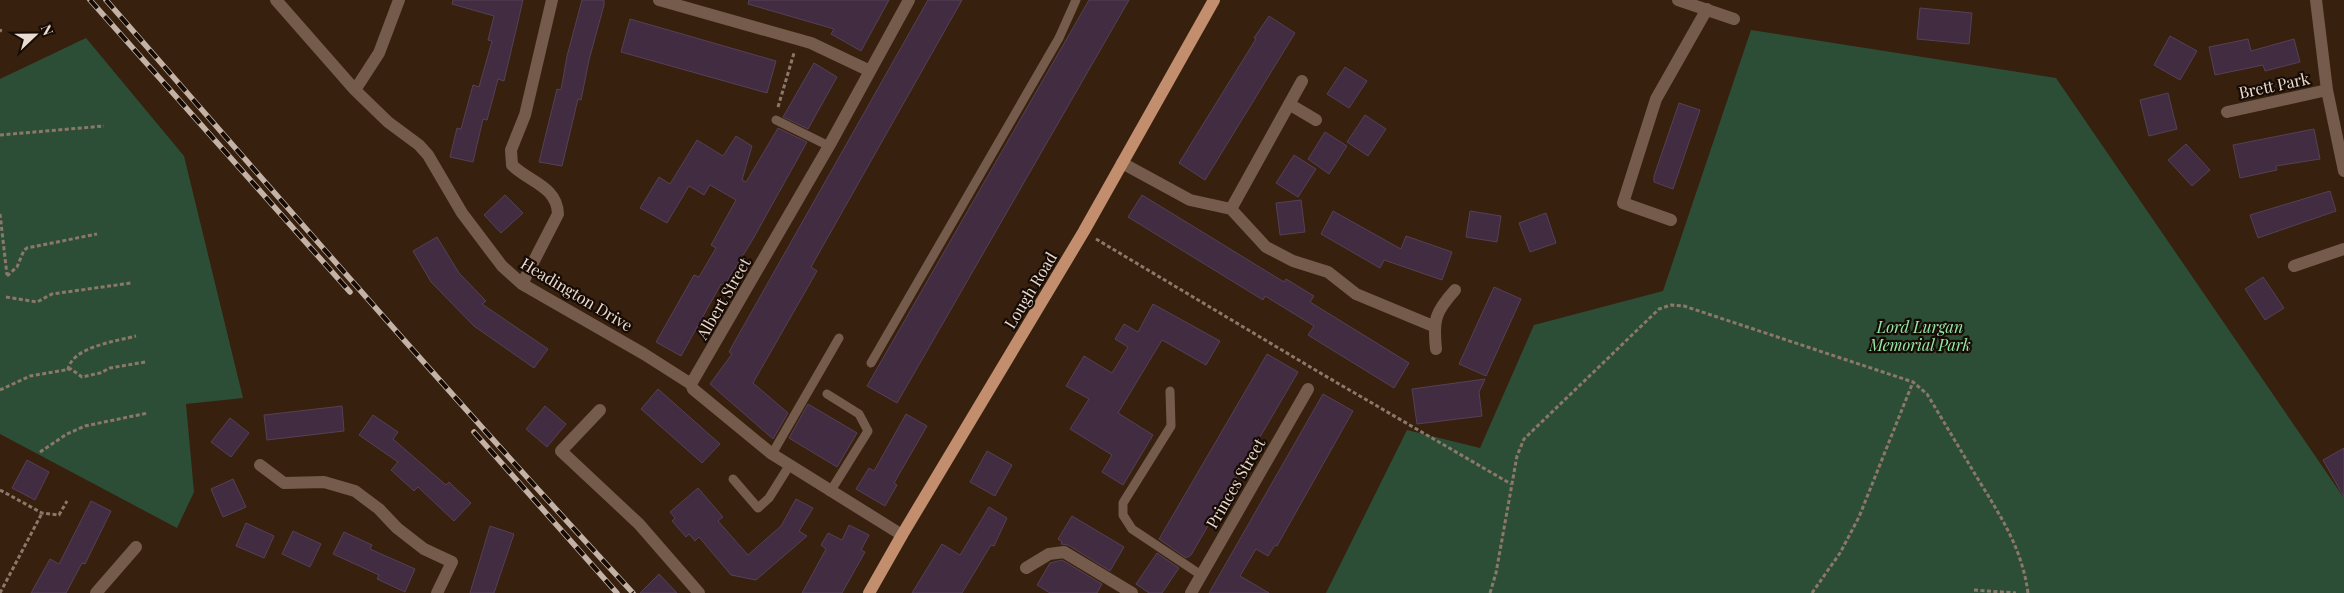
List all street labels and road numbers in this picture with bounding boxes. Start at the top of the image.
street label: Brett Park [2237,67,2312,103]
street label: Lough Road [999,248,1061,332]
street label: Headington Drive [517,252,637,336]
street label: Albert Street [691,253,755,344]
street label: Princes Street [1201,434,1269,532]

